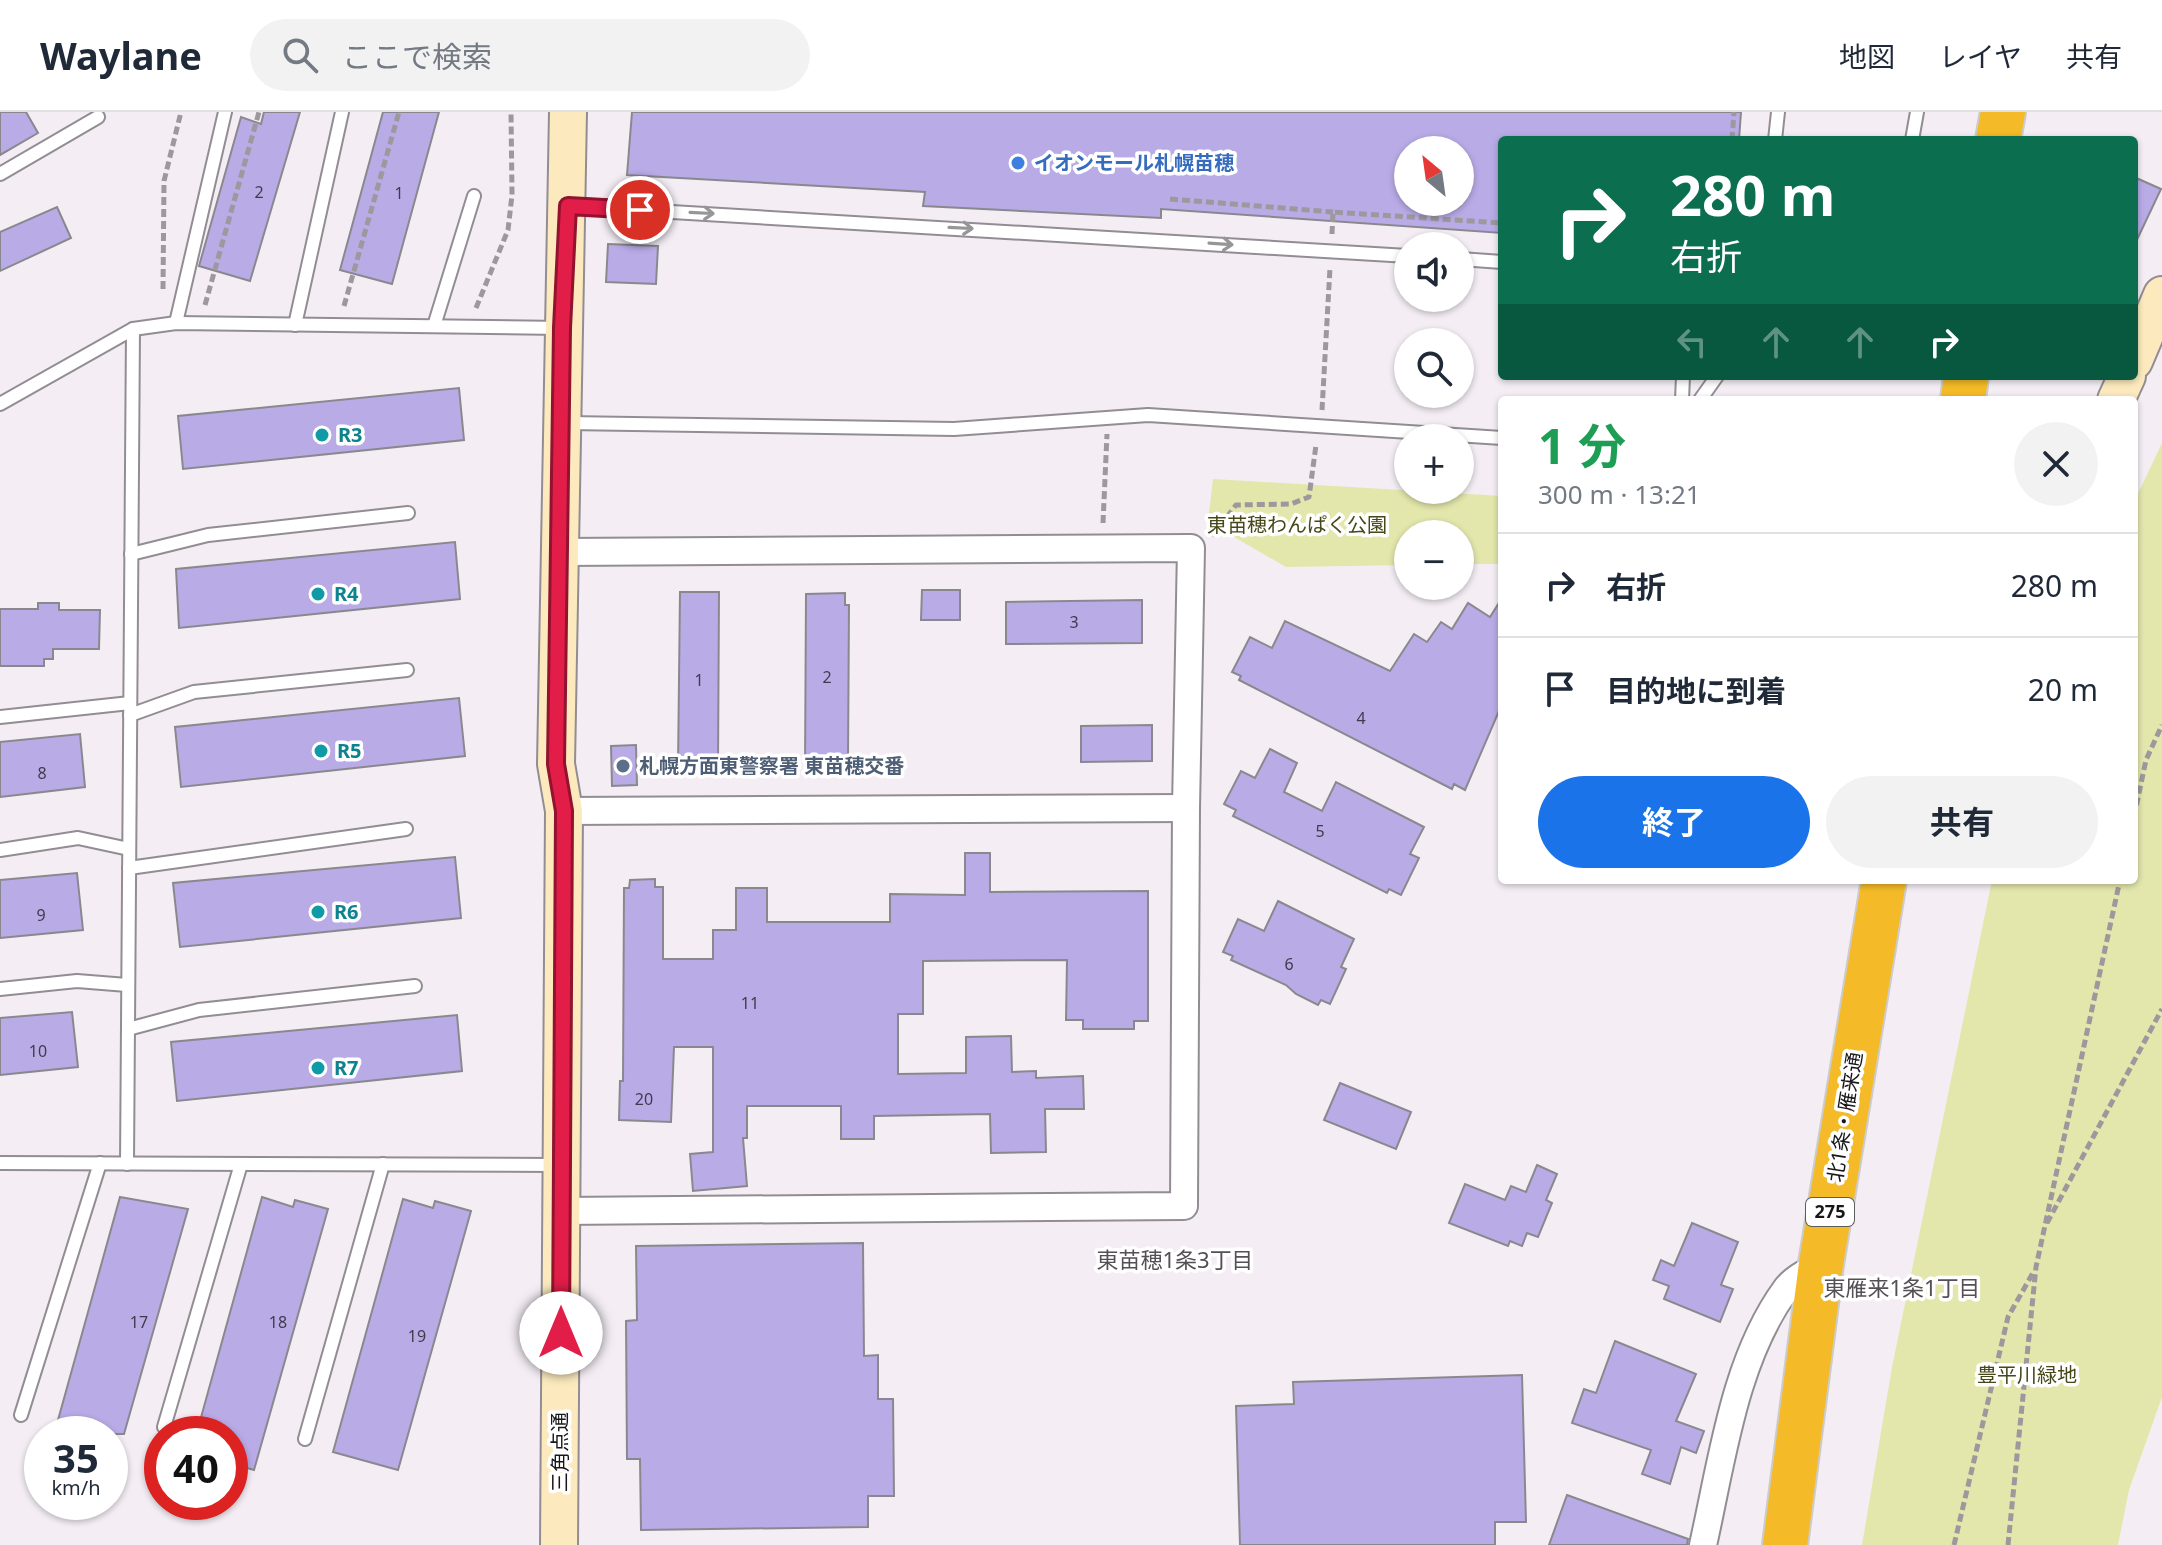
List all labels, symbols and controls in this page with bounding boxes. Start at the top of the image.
search box [250,19,810,91]
text: Waylane [40,29,202,81]
icon: search [278,33,322,77]
text: ここで検索 [342,36,492,77]
text: 地図 [1839,37,1895,75]
text: レイヤ [1939,37,2022,75]
text: 共有 [2066,37,2122,75]
north arrow [1394,136,1474,216]
map controls [1394,136,1474,600]
place label: イオンモール札幌苗穂 [1034,149,1235,176]
marker: イオンモール札幌苗穂 [1009,154,1027,172]
text: 280 m [1670,156,1835,232]
icon: right [1538,168,1642,272]
pin [606,176,674,244]
house number: 2 [254,181,264,203]
house number: 1 [394,182,404,204]
icon: arrive [618,188,662,232]
one-way arrow [688,206,715,221]
one-way arrow [947,221,974,236]
button: sound [1394,232,1474,312]
text: 右折 [1670,232,1742,281]
one-way arrow [1207,237,1234,252]
icon: left [1670,320,1714,364]
icon: ahead [1754,320,1798,364]
icon: ahead [1838,320,1882,364]
icon: right [1922,320,1966,364]
button: search [1394,328,1474,408]
text: 1 分 [1538,413,1626,478]
place label: R3 [338,421,363,448]
button: close [2014,422,2098,506]
button: + [1394,424,1474,504]
marker: R3 [313,426,331,444]
text: 300 m · 13:21 [1538,476,1701,512]
park label: 東苗穂わんぱく公園 [1207,511,1387,538]
button: − [1394,520,1474,600]
icon: right [1538,563,1582,607]
text: 280 m [2011,565,2098,606]
text: 右折 [1606,566,1666,607]
place label: R4 [334,580,359,607]
marker: R4 [309,585,327,603]
house number: 3 [1069,611,1079,633]
house number: 2 [822,666,832,688]
icon: arrive [1538,667,1582,711]
house number: 1 [694,669,704,691]
text: 20 m [2028,669,2098,710]
text: 目的地に到着 [1606,670,1786,711]
house number: 4 [1356,707,1366,729]
place label: R5 [337,737,362,764]
marker: R5 [312,742,330,760]
place label: 札幌方面東警察署 東苗穂交番 [639,752,904,779]
marker: 札幌方面東警察署 東苗穂交番 [614,757,632,775]
house number: 8 [37,762,47,784]
button: 終了 [1538,776,1810,868]
button: 共有 [1826,776,2098,868]
house number: 5 [1315,820,1325,842]
place label: R6 [334,898,359,925]
marker: R6 [309,903,327,921]
house number: 9 [36,904,46,926]
house number: 6 [1284,953,1294,975]
house number: 11 [741,992,759,1014]
house number: 10 [29,1040,47,1062]
street label: 北1条・雁来通 [1821,1050,1868,1184]
place label: R7 [334,1054,359,1081]
marker: R7 [309,1059,327,1077]
house number: 20 [635,1088,653,1110]
road number: 275 [1806,1198,1854,1226]
district label: 東苗穂1条3丁目 [1096,1244,1254,1274]
district label: 東雁来1条1丁目 [1823,1272,1981,1302]
position arrow [519,1291,603,1375]
house number: 17 [130,1311,148,1333]
house number: 18 [269,1311,287,1333]
house number: 19 [408,1325,426,1347]
park label: 豊平川緑地 [1977,1361,2077,1388]
street label: 三角点通 [546,1412,573,1492]
speed limit sign: 40 [144,1416,248,1520]
text: 35 [53,1430,99,1485]
text: km/h [51,1474,101,1501]

